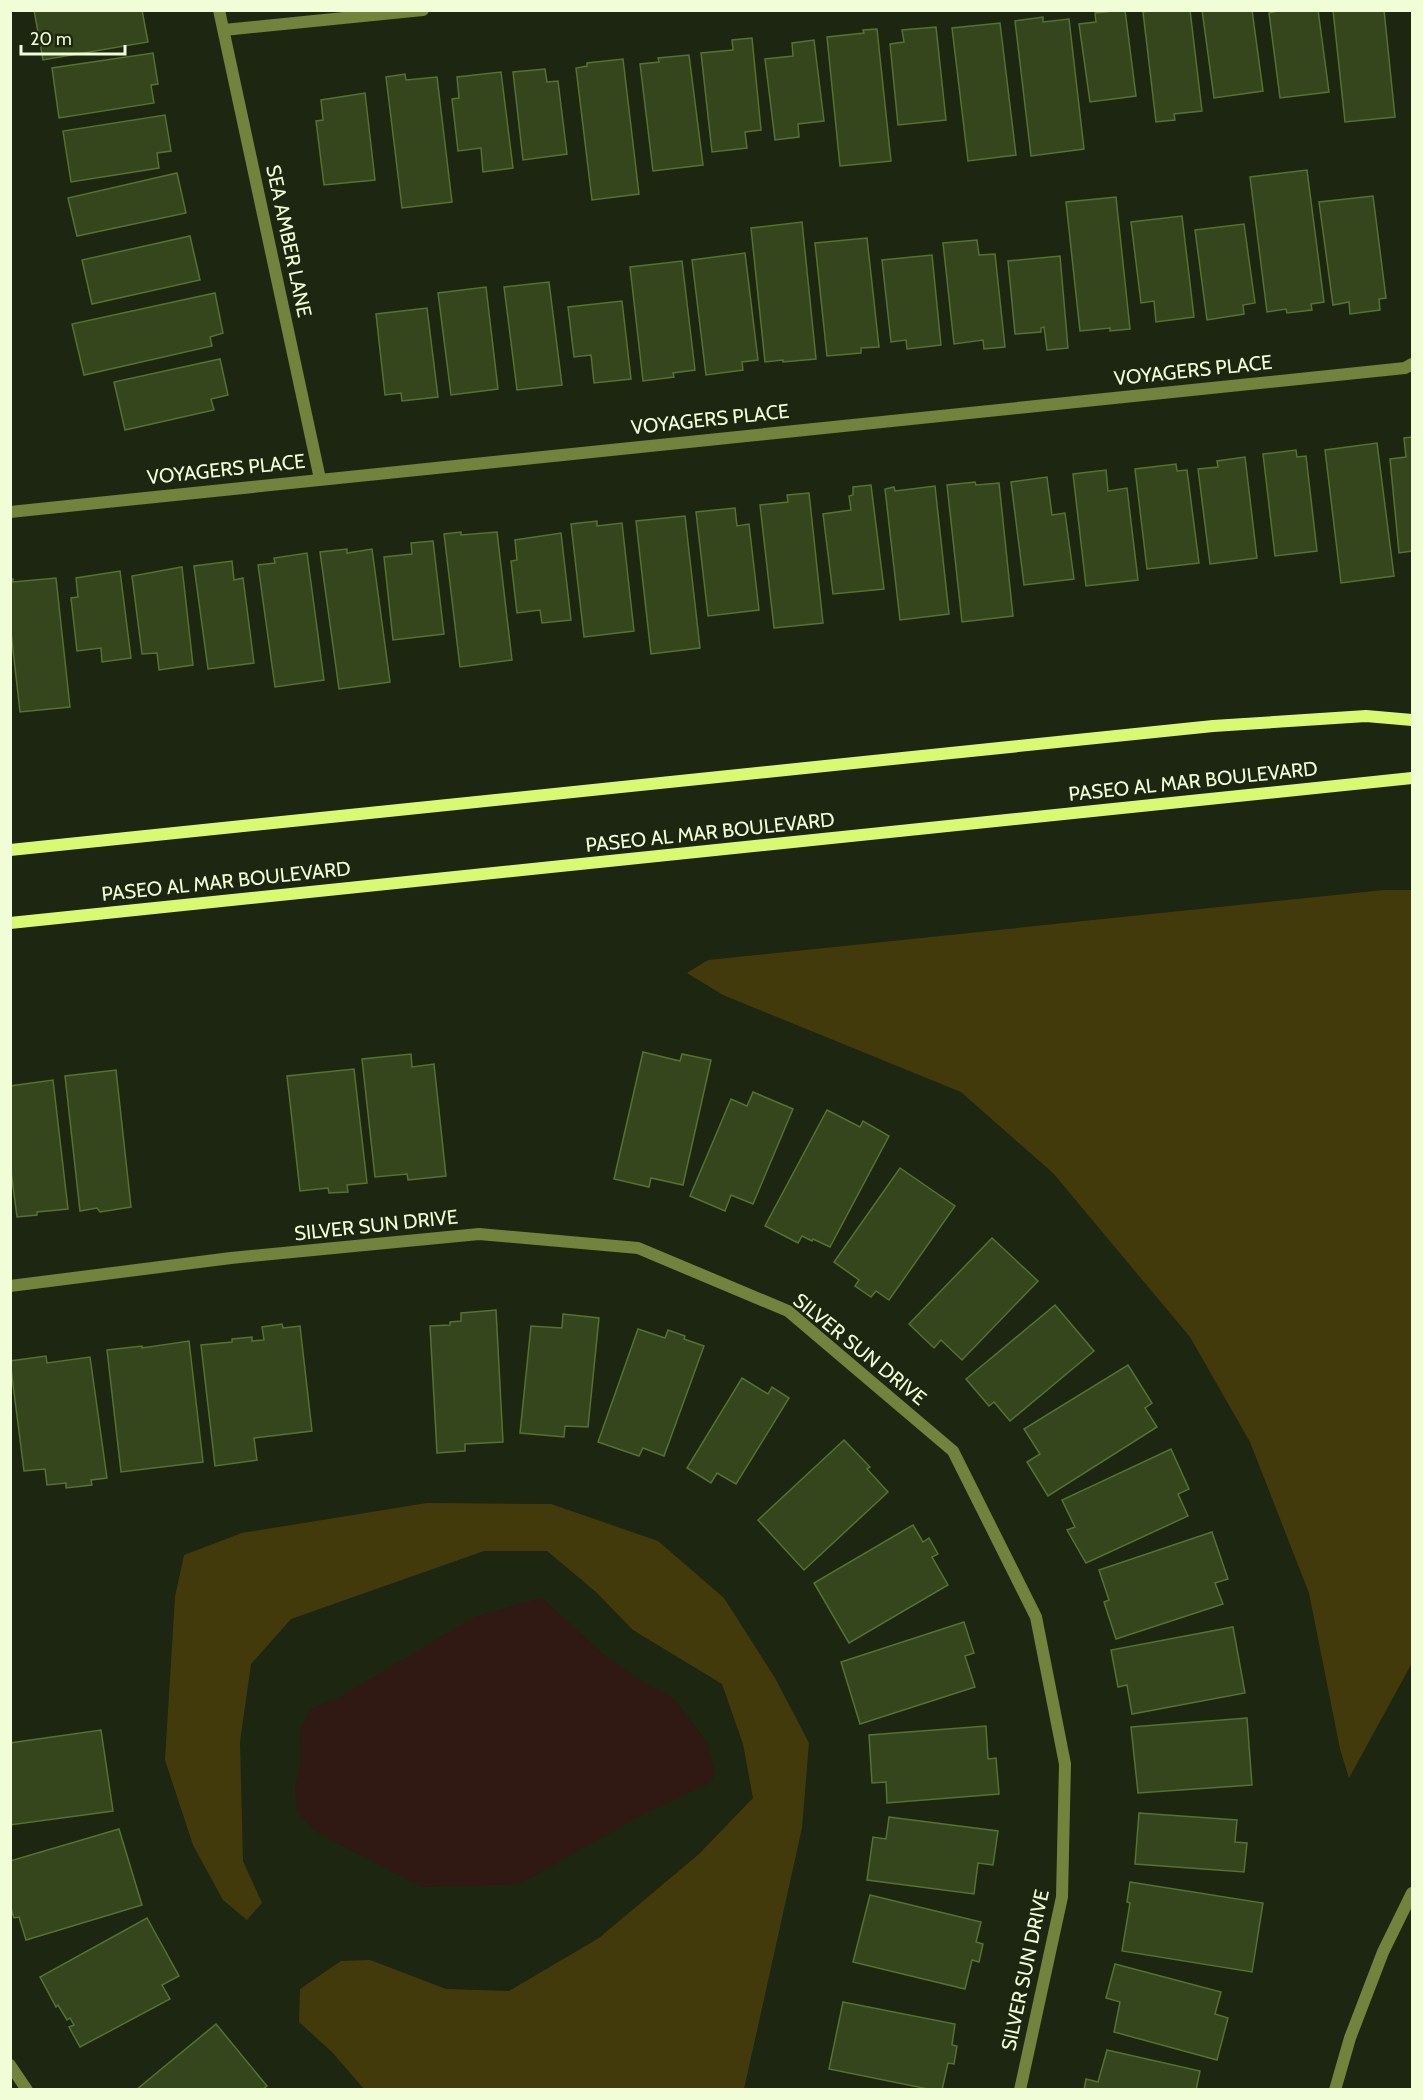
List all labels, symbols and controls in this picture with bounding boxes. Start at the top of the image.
scale bar [21,18,124,56]
text: 20 m [30,28,72,50]
street label: SEA AMBER LANE [261,163,317,319]
street label: VOYAGERS PLACE [1113,350,1273,390]
street label: VOYAGERS PLACE [630,399,790,439]
street label: VOYAGERS PLACE [146,449,306,489]
street label: PASEO AL MAR BOULEVARD [1067,756,1319,806]
street label: PASEO AL MAR BOULEVARD [584,807,836,857]
street label: PASEO AL MAR BOULEVARD [100,856,352,906]
street label: SILVER SUN DRIVE [293,1204,459,1246]
street label: SILVER SUN DRIVE [789,1288,931,1410]
street label: SILVER SUN DRIVE [996,1887,1054,2053]

